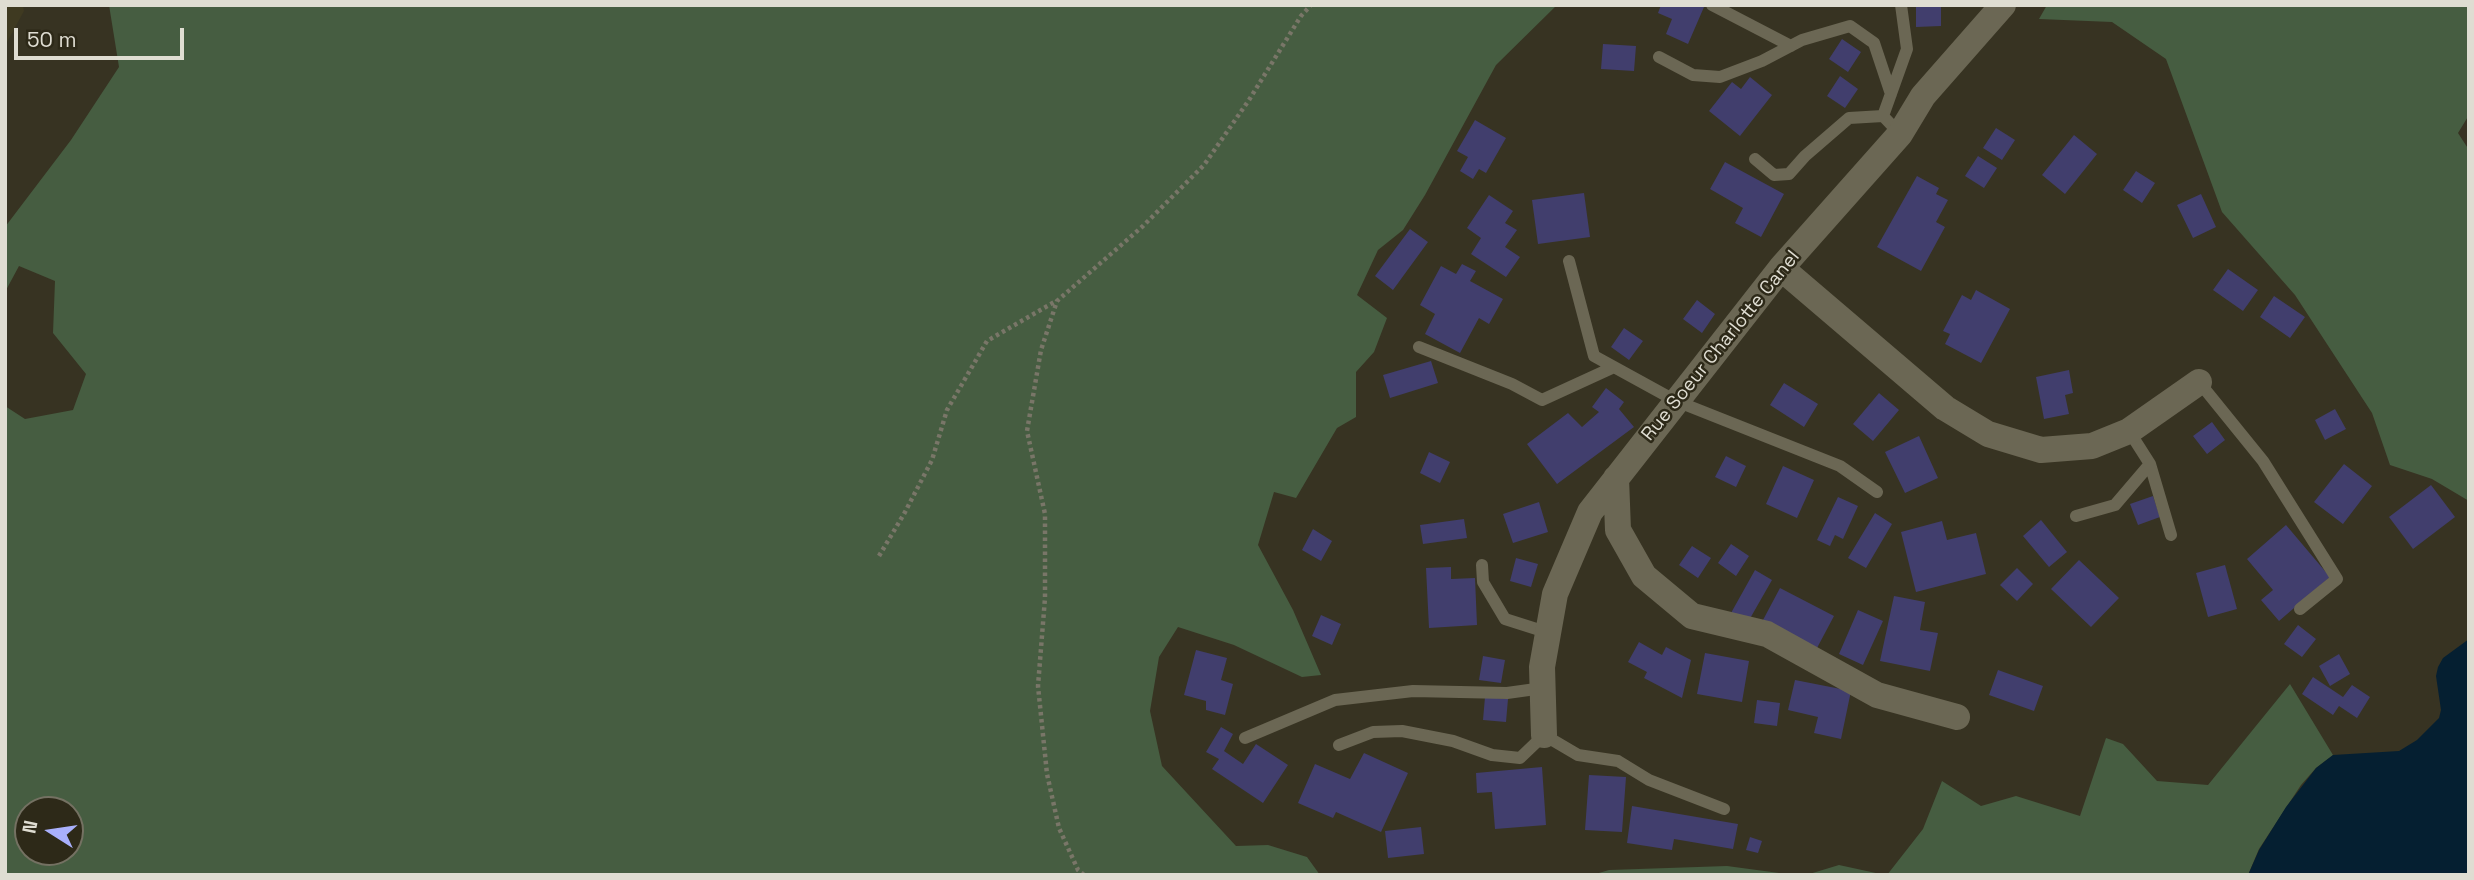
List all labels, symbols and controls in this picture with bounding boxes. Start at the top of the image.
scale bar [18,14,187,58]
text: 50 m [27,26,77,53]
street label: Rue Soeur Charlotte Canel [1637,246,1805,446]
north arrow [14,796,84,866]
text: N [16,818,43,836]

